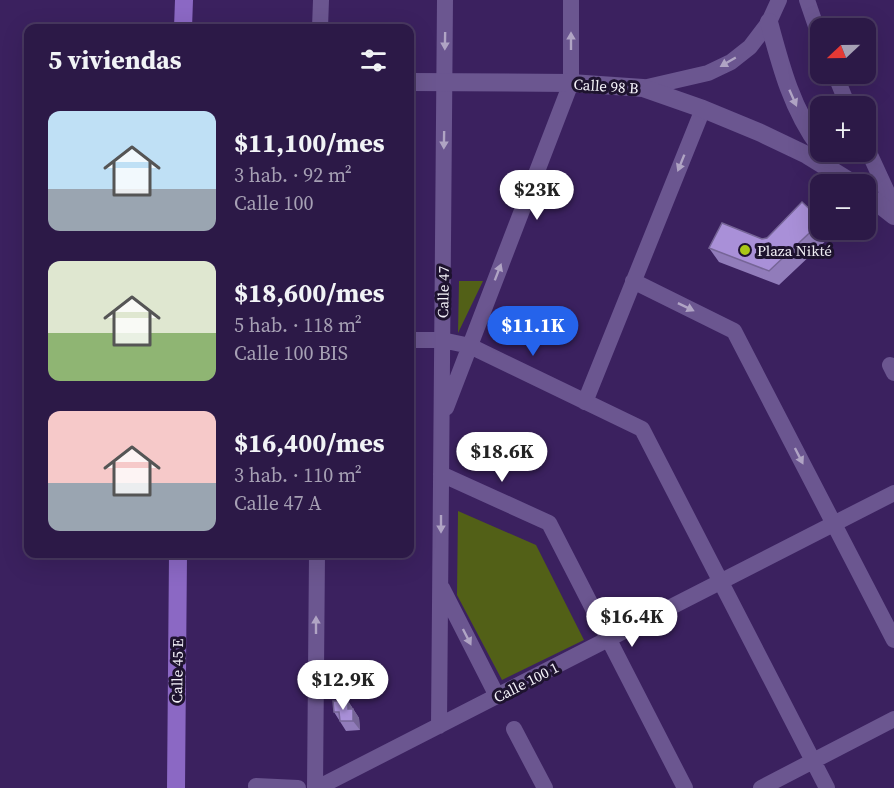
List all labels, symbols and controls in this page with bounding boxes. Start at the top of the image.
north arrow [810,18,876,84]
map controls [810,18,876,240]
one-way arrow [440,31,450,50]
one-way arrow [566,32,576,51]
text: 5 viviendas [48,42,182,78]
icon: filters [357,44,390,77]
one-way arrow [720,57,736,68]
street label: Calle 98 B [573,73,639,99]
one-way arrow [788,89,798,107]
button: + [810,96,876,162]
text: $11,100/mes [234,125,385,161]
one-way arrow [439,131,449,150]
icon: home [96,135,168,207]
one-way arrow [676,154,685,172]
text: 3 hab. · 92 m² [234,161,352,189]
pin: $23K [501,170,573,221]
button: − [810,174,876,240]
text: $23K [514,175,560,203]
text: Calle 100 [234,189,314,217]
place label: Plaza Nikté [757,240,832,261]
marker: Plaza Nikté [738,243,752,257]
one-way arrow [494,263,504,281]
street label: Calle 47 [432,266,454,318]
text: $18,600/mes [234,275,385,311]
icon: home [96,285,168,357]
one-way arrow [677,302,694,311]
pin: $11.1K [484,306,582,357]
text: 5 hab. · 118 m² [234,311,362,339]
text: $11.1K [501,311,565,339]
text: Calle 100 BIS [234,339,348,367]
text: $16,400/mes [234,425,385,461]
pin: $18.6K [453,432,551,483]
icon: home [96,435,168,507]
text: $18.6K [470,437,534,465]
one-way arrow [794,447,804,464]
text: 3 hab. · 110 m² [234,461,362,489]
text: Calle 47 A [234,489,322,517]
one-way arrow [436,515,446,534]
pin: $16.4K [583,597,681,648]
text: $16.4K [600,602,664,630]
one-way arrow [311,615,321,634]
one-way arrow [462,629,472,646]
street label: Calle 45 E [166,638,188,704]
street label: Calle 100 1 [490,657,562,707]
pin: $12.9K [294,660,392,711]
text: $12.9K [311,665,375,693]

